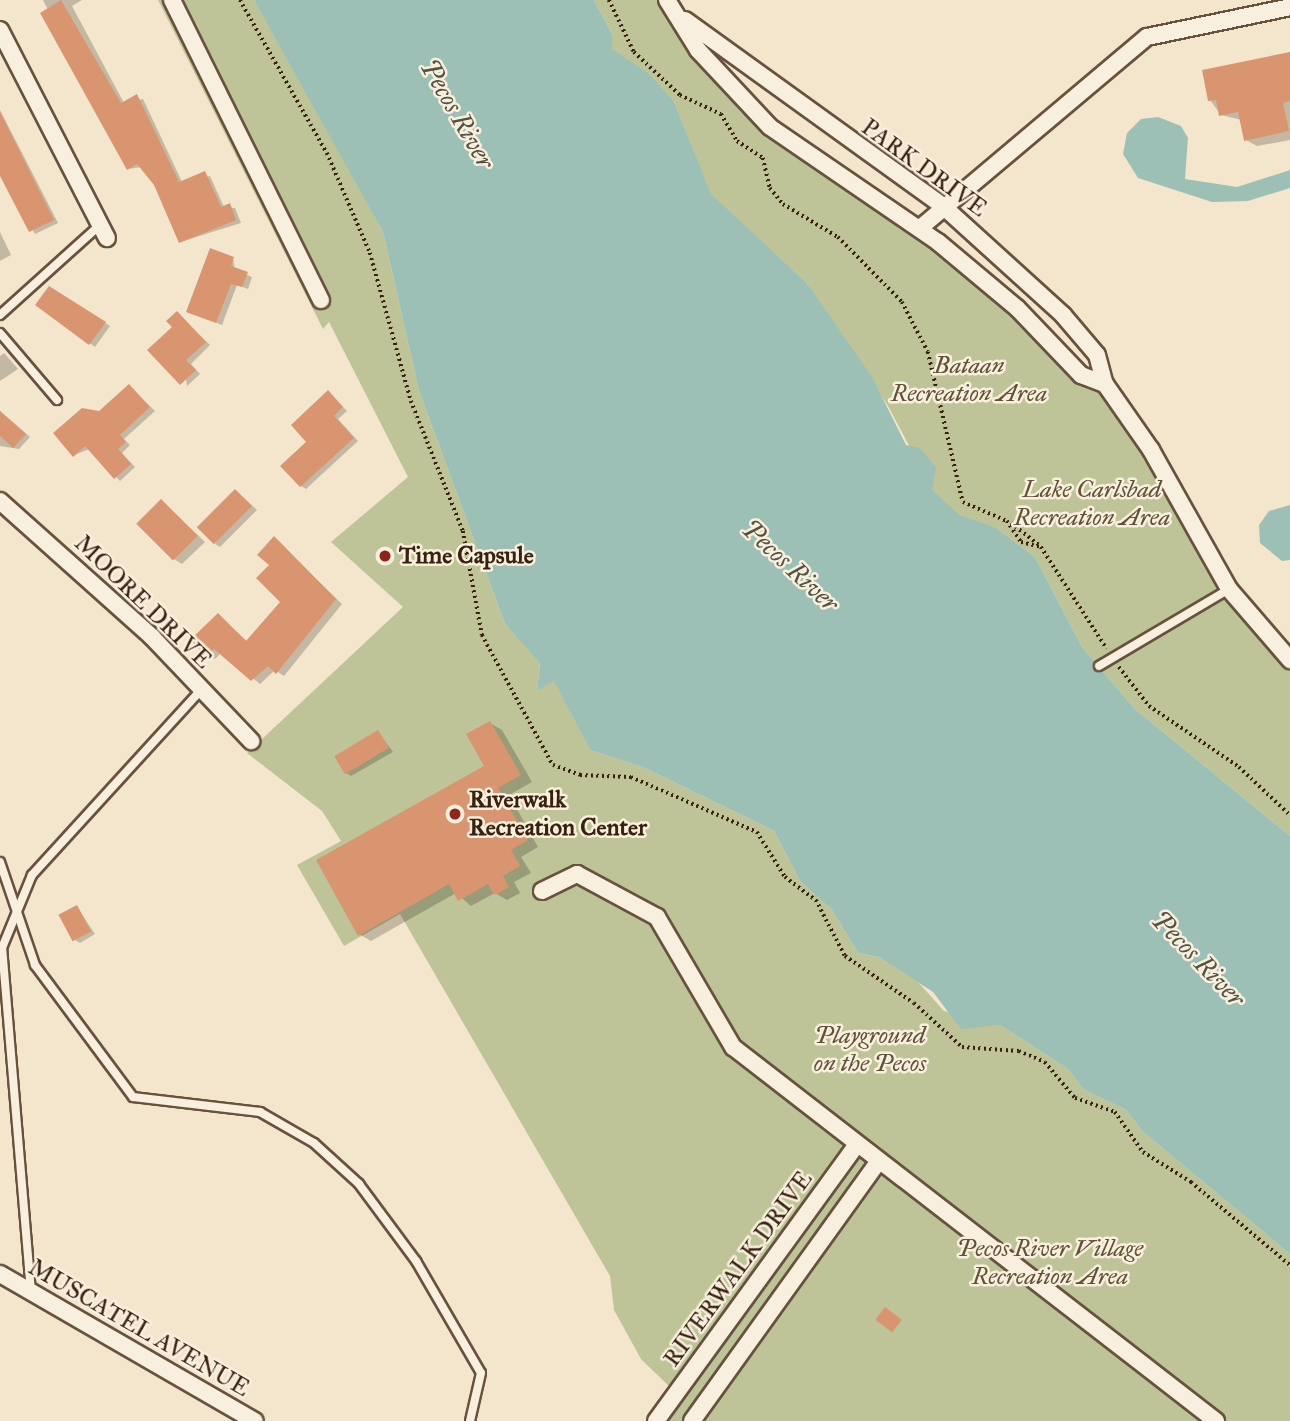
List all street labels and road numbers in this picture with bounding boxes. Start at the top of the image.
street label: PARK DRIVE [856,113,992,223]
street label: MOORE DRIVE [68,529,218,675]
street label: RIVERWALK DRIVE [657,1166,819,1372]
street label: MUSCATEL AVENUE [23,1253,255,1403]

